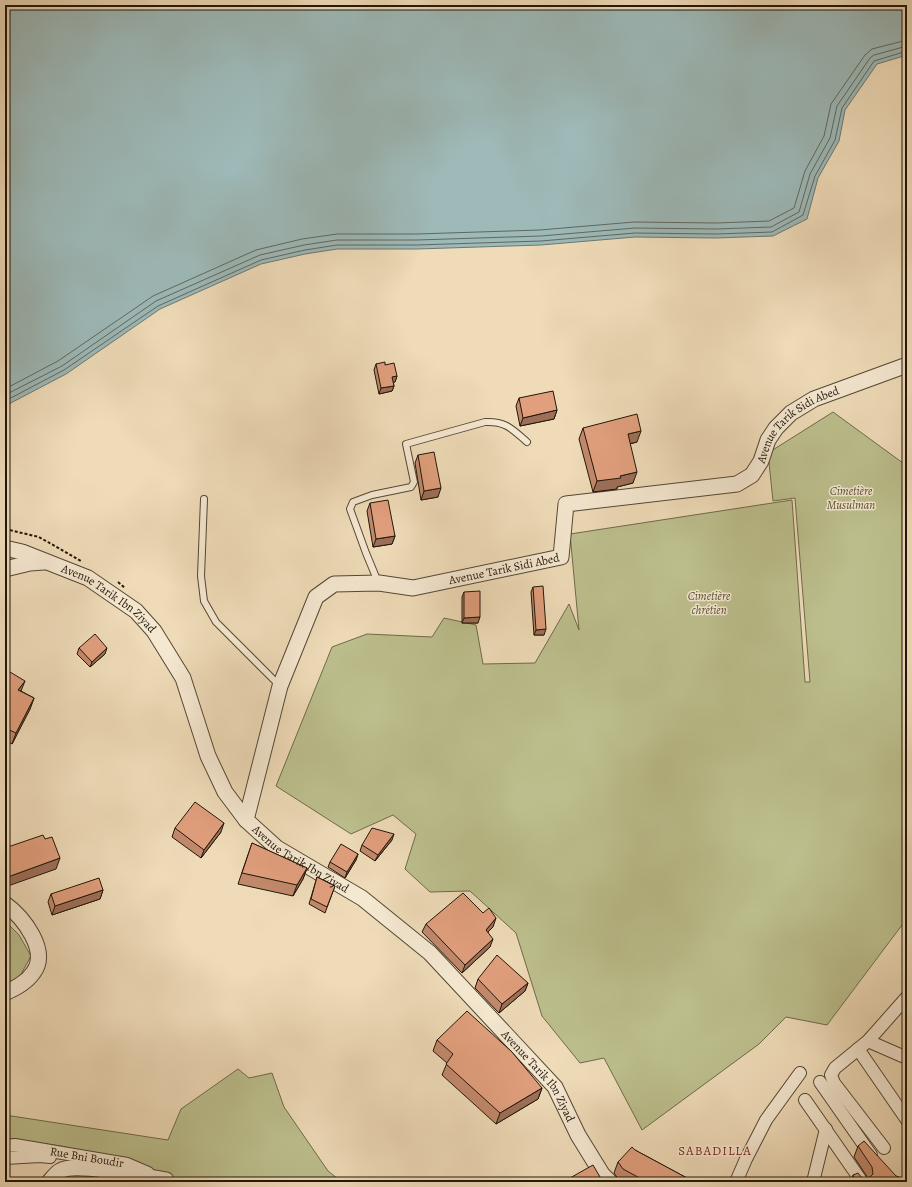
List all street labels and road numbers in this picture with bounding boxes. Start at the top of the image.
street label: Avenue Tarik Sidi Abed [752,382,842,466]
street label: Avenue Tarik Sidi Abed [446,549,562,588]
street label: Avenue Tarik Ibn Ziyad [58,560,160,637]
street label: Avenue Tarik Ibn Ziyad [248,821,352,897]
street label: Avenue Tarik Ibn Ziyad [497,1026,579,1125]
street label: Rue Bni Boudir [49,1143,125,1171]

